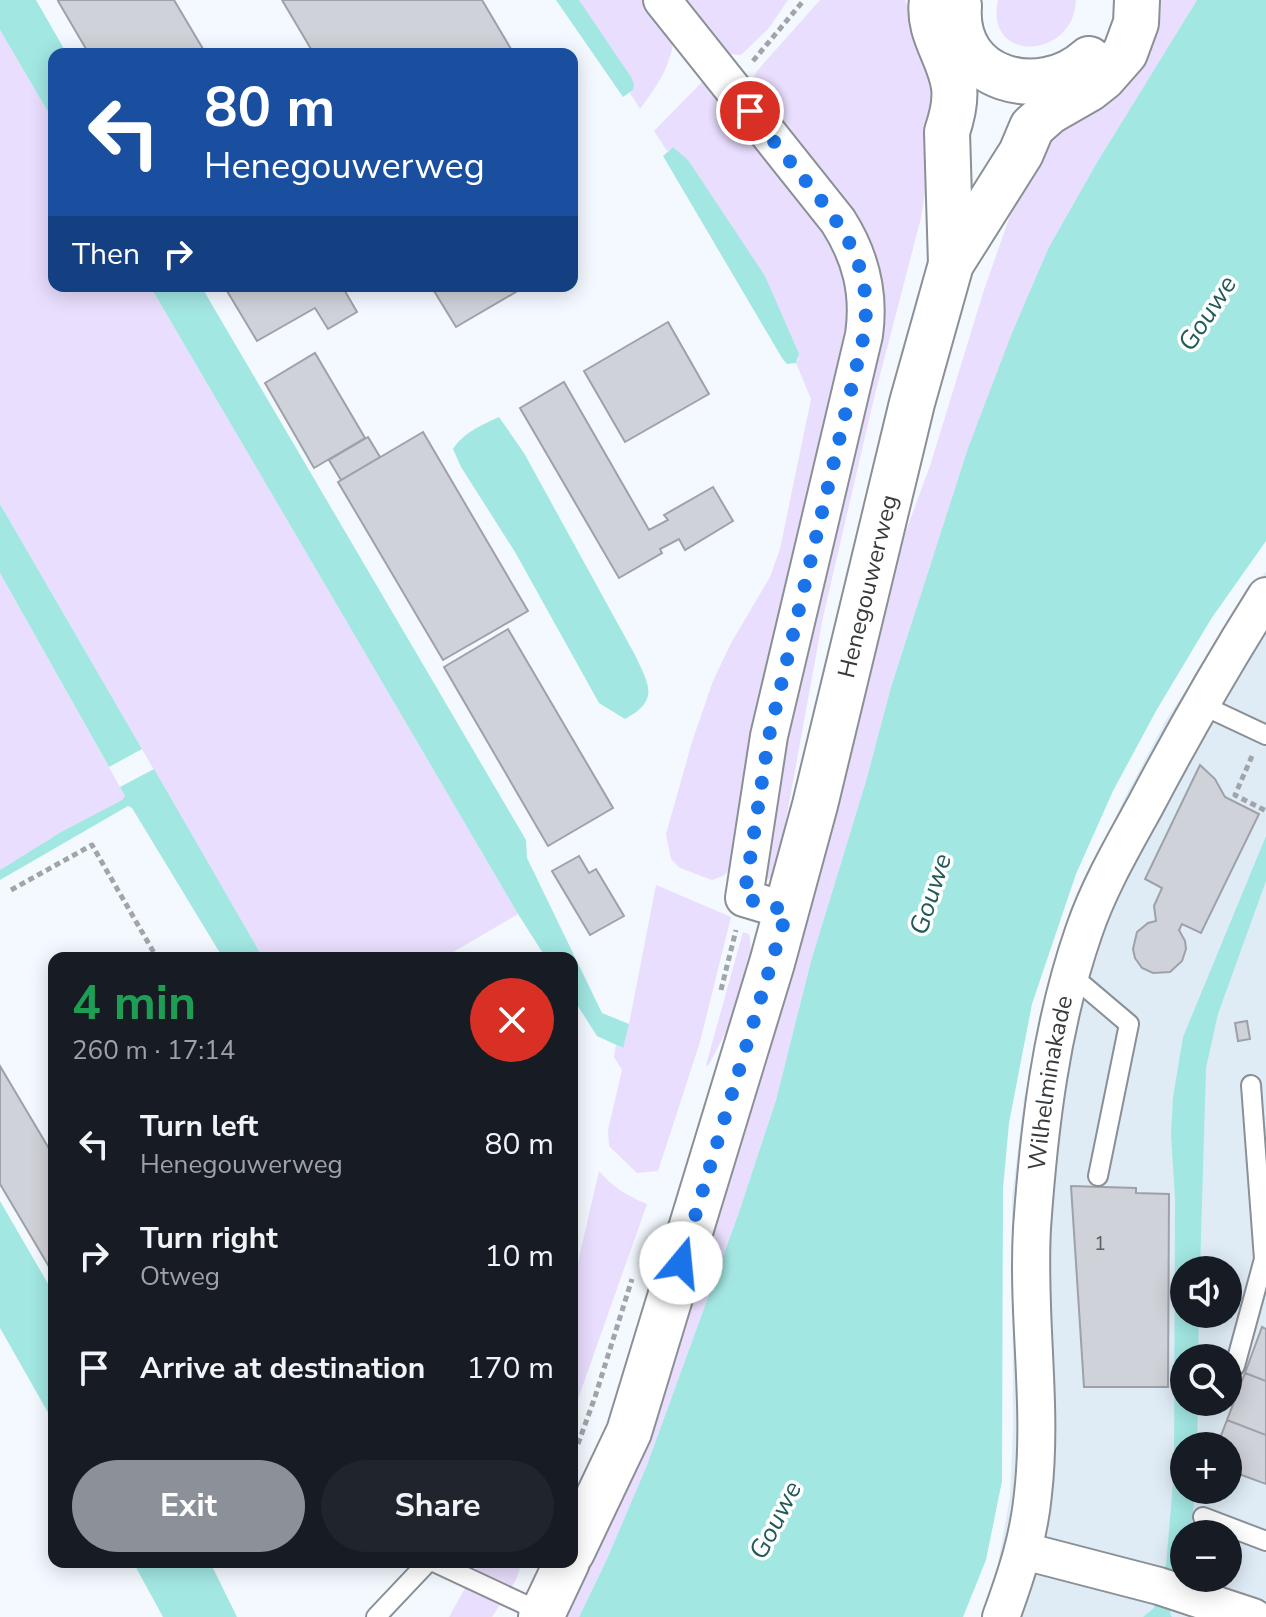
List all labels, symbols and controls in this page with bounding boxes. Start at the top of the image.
text: 80 m [204,69,335,146]
pin [716,77,784,145]
icon: left [72,80,176,184]
icon: arrive [728,89,772,133]
text: Henegouwerweg [204,142,485,191]
icon: right [156,232,200,276]
text: Then [72,234,140,275]
water label: Gouwe [1170,269,1245,358]
street label: Henegouwerweg [830,491,905,681]
water label: Gouwe [901,849,960,939]
text: 4 min [72,970,196,1036]
button: close [470,978,554,1062]
street label: Wilhelminakade [1021,992,1080,1172]
text: 260 m · 17:14 [72,1033,235,1068]
text: Turn left [140,1106,258,1147]
icon: left [72,1122,116,1166]
text: 80 m [485,1124,554,1165]
text: Henegouwerweg [140,1147,343,1182]
text: Turn right [140,1218,278,1259]
position arrow [639,1221,723,1305]
house number: 1 [1094,1230,1106,1257]
icon: right [72,1234,116,1278]
text: 10 m [485,1236,554,1277]
map controls [1170,1256,1242,1592]
button: sound [1170,1256,1242,1328]
text: Otweg [140,1259,220,1294]
button: search [1170,1344,1242,1416]
icon: arrive [72,1346,116,1390]
text: Arrive at destination [140,1348,425,1389]
text: 170 m [467,1348,554,1389]
button: + [1170,1432,1242,1504]
button: Exit [72,1460,305,1552]
button: Share [321,1460,554,1552]
water label: Gouwe [741,1475,810,1565]
button: − [1170,1520,1242,1592]

